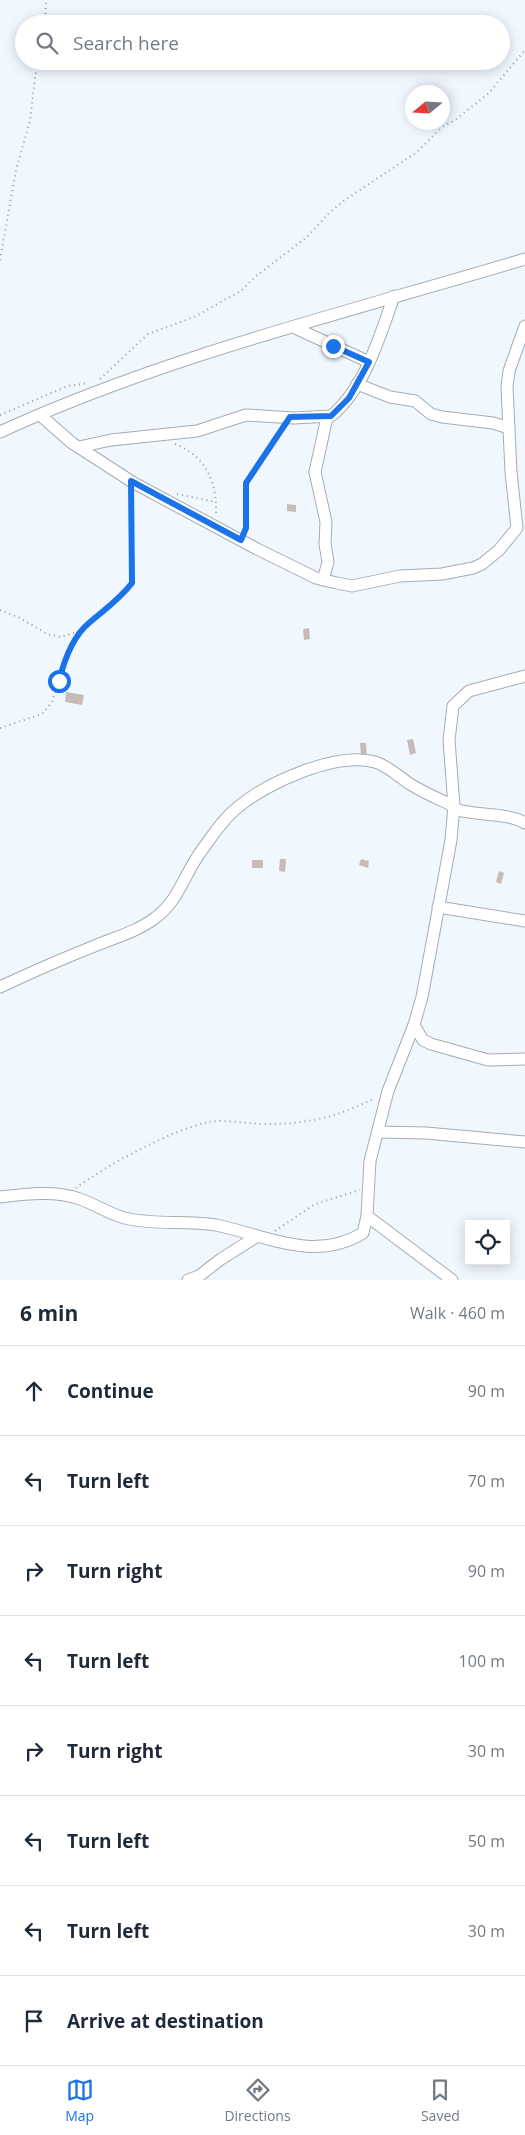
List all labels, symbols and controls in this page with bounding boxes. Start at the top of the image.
search box [15,15,510,70]
icon: search [33,29,61,57]
text: Search here [73,30,179,56]
north arrow [405,85,450,130]
route end [322,335,345,358]
route start [48,670,71,693]
map controls [465,1220,510,1265]
button: locate [465,1220,510,1265]
text: 6 min [20,1299,78,1327]
text: Walk · 460 m [410,1302,505,1324]
icon: ahead [20,1377,48,1405]
text: Continue [67,1378,154,1404]
text: 90 m [468,1380,505,1402]
icon: left [20,1467,48,1495]
text: Turn left [67,1468,149,1494]
text: 70 m [468,1470,505,1492]
icon: right [20,1557,48,1585]
text: Turn right [67,1558,162,1584]
text: 90 m [468,1560,505,1582]
icon: left [20,1647,48,1675]
text: Turn left [67,1648,149,1674]
text: 100 m [459,1650,505,1672]
icon: right [20,1737,48,1765]
text: Turn right [67,1738,162,1764]
text: 30 m [468,1740,505,1762]
icon: left [20,1827,48,1855]
text: Turn left [67,1828,149,1854]
text: 50 m [468,1830,505,1852]
icon: left [20,1917,48,1945]
text: Turn left [67,1918,149,1944]
text: 30 m [468,1920,505,1942]
icon: arrive [20,2007,48,2035]
text: Arrive at destination [67,2008,264,2034]
tab: Map [65,2076,94,2125]
tab: Directions [224,2076,291,2125]
tab: Saved [421,2076,460,2125]

